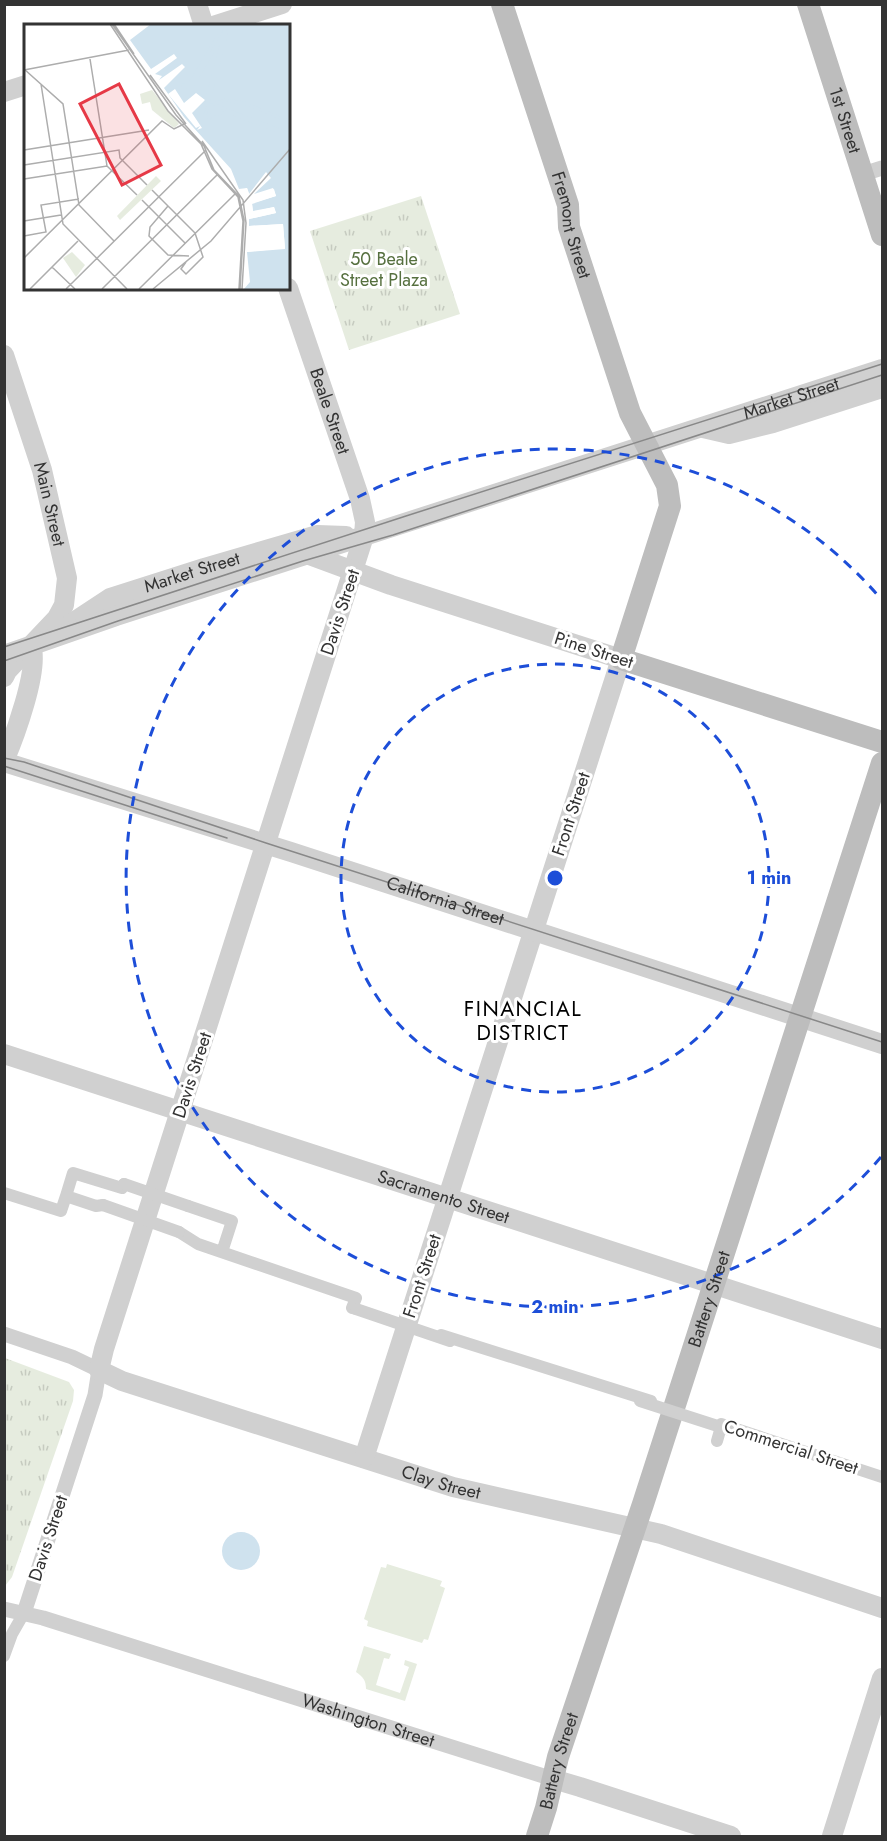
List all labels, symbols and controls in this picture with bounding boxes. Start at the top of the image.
inset map [24,24,290,290]
street label: 1st Street [822,84,868,157]
street label: Fremont Street [545,168,598,282]
park label: 50 Beale Street Plaza [340,246,428,293]
street label: Beale Street [303,364,357,458]
street label: Market Street [740,370,843,426]
street label: Main Street [27,458,72,549]
street label: Market Street [141,545,244,599]
street label: Davis Street [314,565,366,658]
street label: Pine Street [551,625,637,675]
street label: Front Street [545,768,597,859]
text: 1 min [747,865,791,891]
centre of rings [545,868,565,888]
street label: California Street [383,870,508,932]
district label: FINANCIAL DISTRICT [464,994,582,1048]
street label: Davis Street [166,1028,218,1121]
street label: Sacramento Street [374,1163,513,1230]
street label: Front Street [396,1230,448,1321]
street label: Battery Street [681,1247,737,1351]
text: 2 min [531,1294,579,1320]
street label: Commercial Street [720,1413,862,1481]
street label: Clay Street [398,1458,484,1506]
street label: Davis Street [22,1491,74,1584]
street label: Washington Street [299,1688,438,1754]
street label: Battery Street [533,1709,585,1812]

